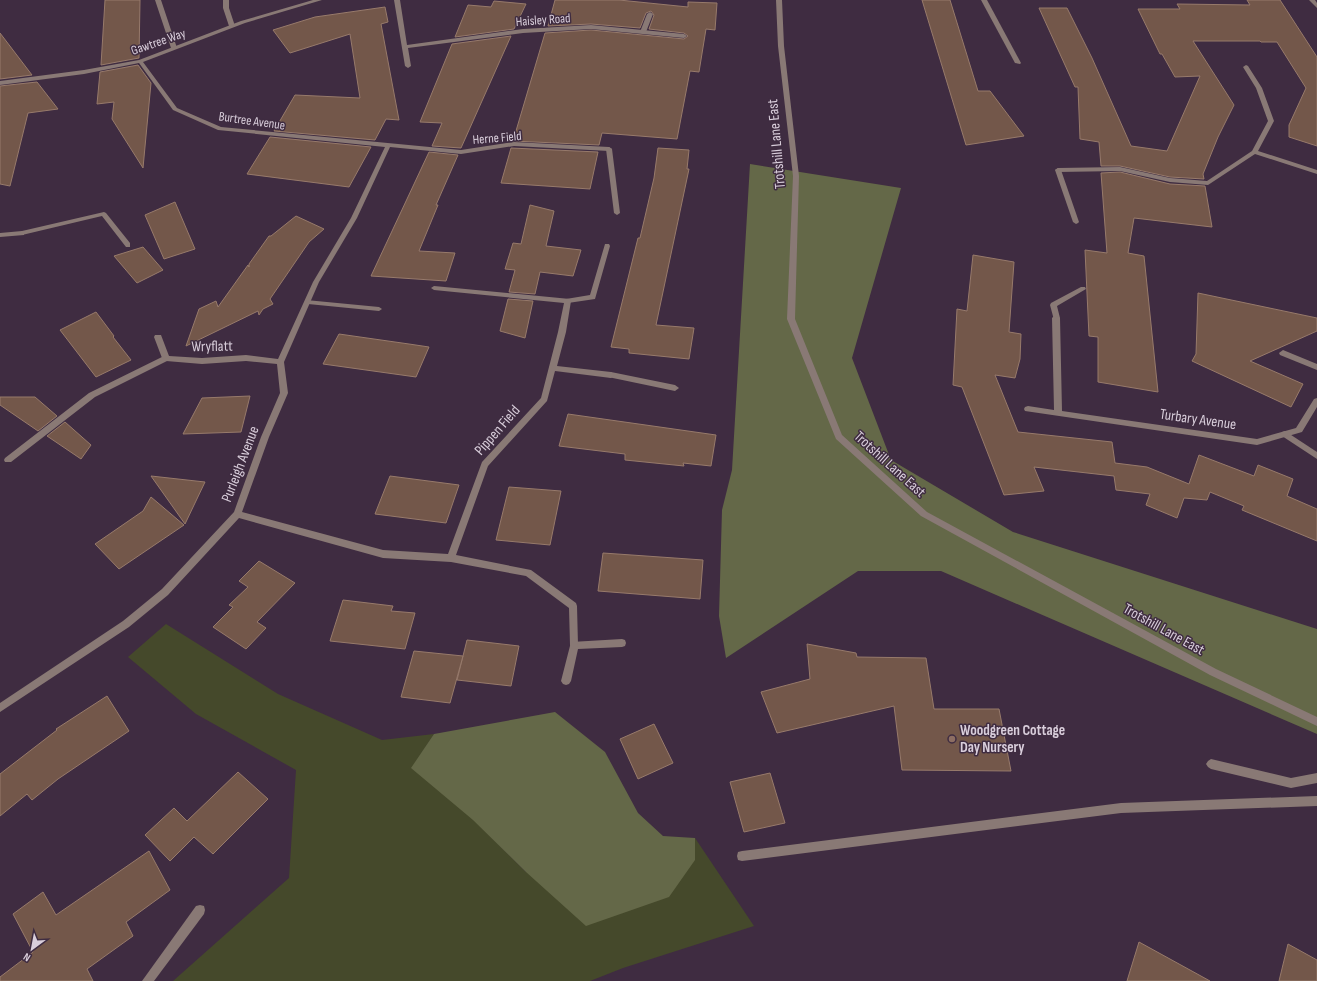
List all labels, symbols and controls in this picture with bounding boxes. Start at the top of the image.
street label: Haisley Road [515,10,571,30]
street label: Gawtree Way [129,25,188,59]
street label: Trotshill Lane East [763,98,790,190]
street label: Burtree Avenue [218,108,286,134]
street label: Herne Field [472,128,522,148]
street label: Wryflatt [191,337,233,356]
street label: Pippen Field [470,401,524,459]
street label: Turbary Avenue [1159,405,1237,434]
street label: Purleigh Avenue [217,423,264,505]
street label: Trotshill Lane East [850,427,930,502]
street label: Trotshill Lane East [1120,599,1208,660]
place label: Woodgreen Cottage Day Nursery [960,721,1065,757]
marker: Woodgreen Cottage Day Nursery [947,734,957,744]
north arrow [12,929,52,969]
text: N [21,950,33,964]

